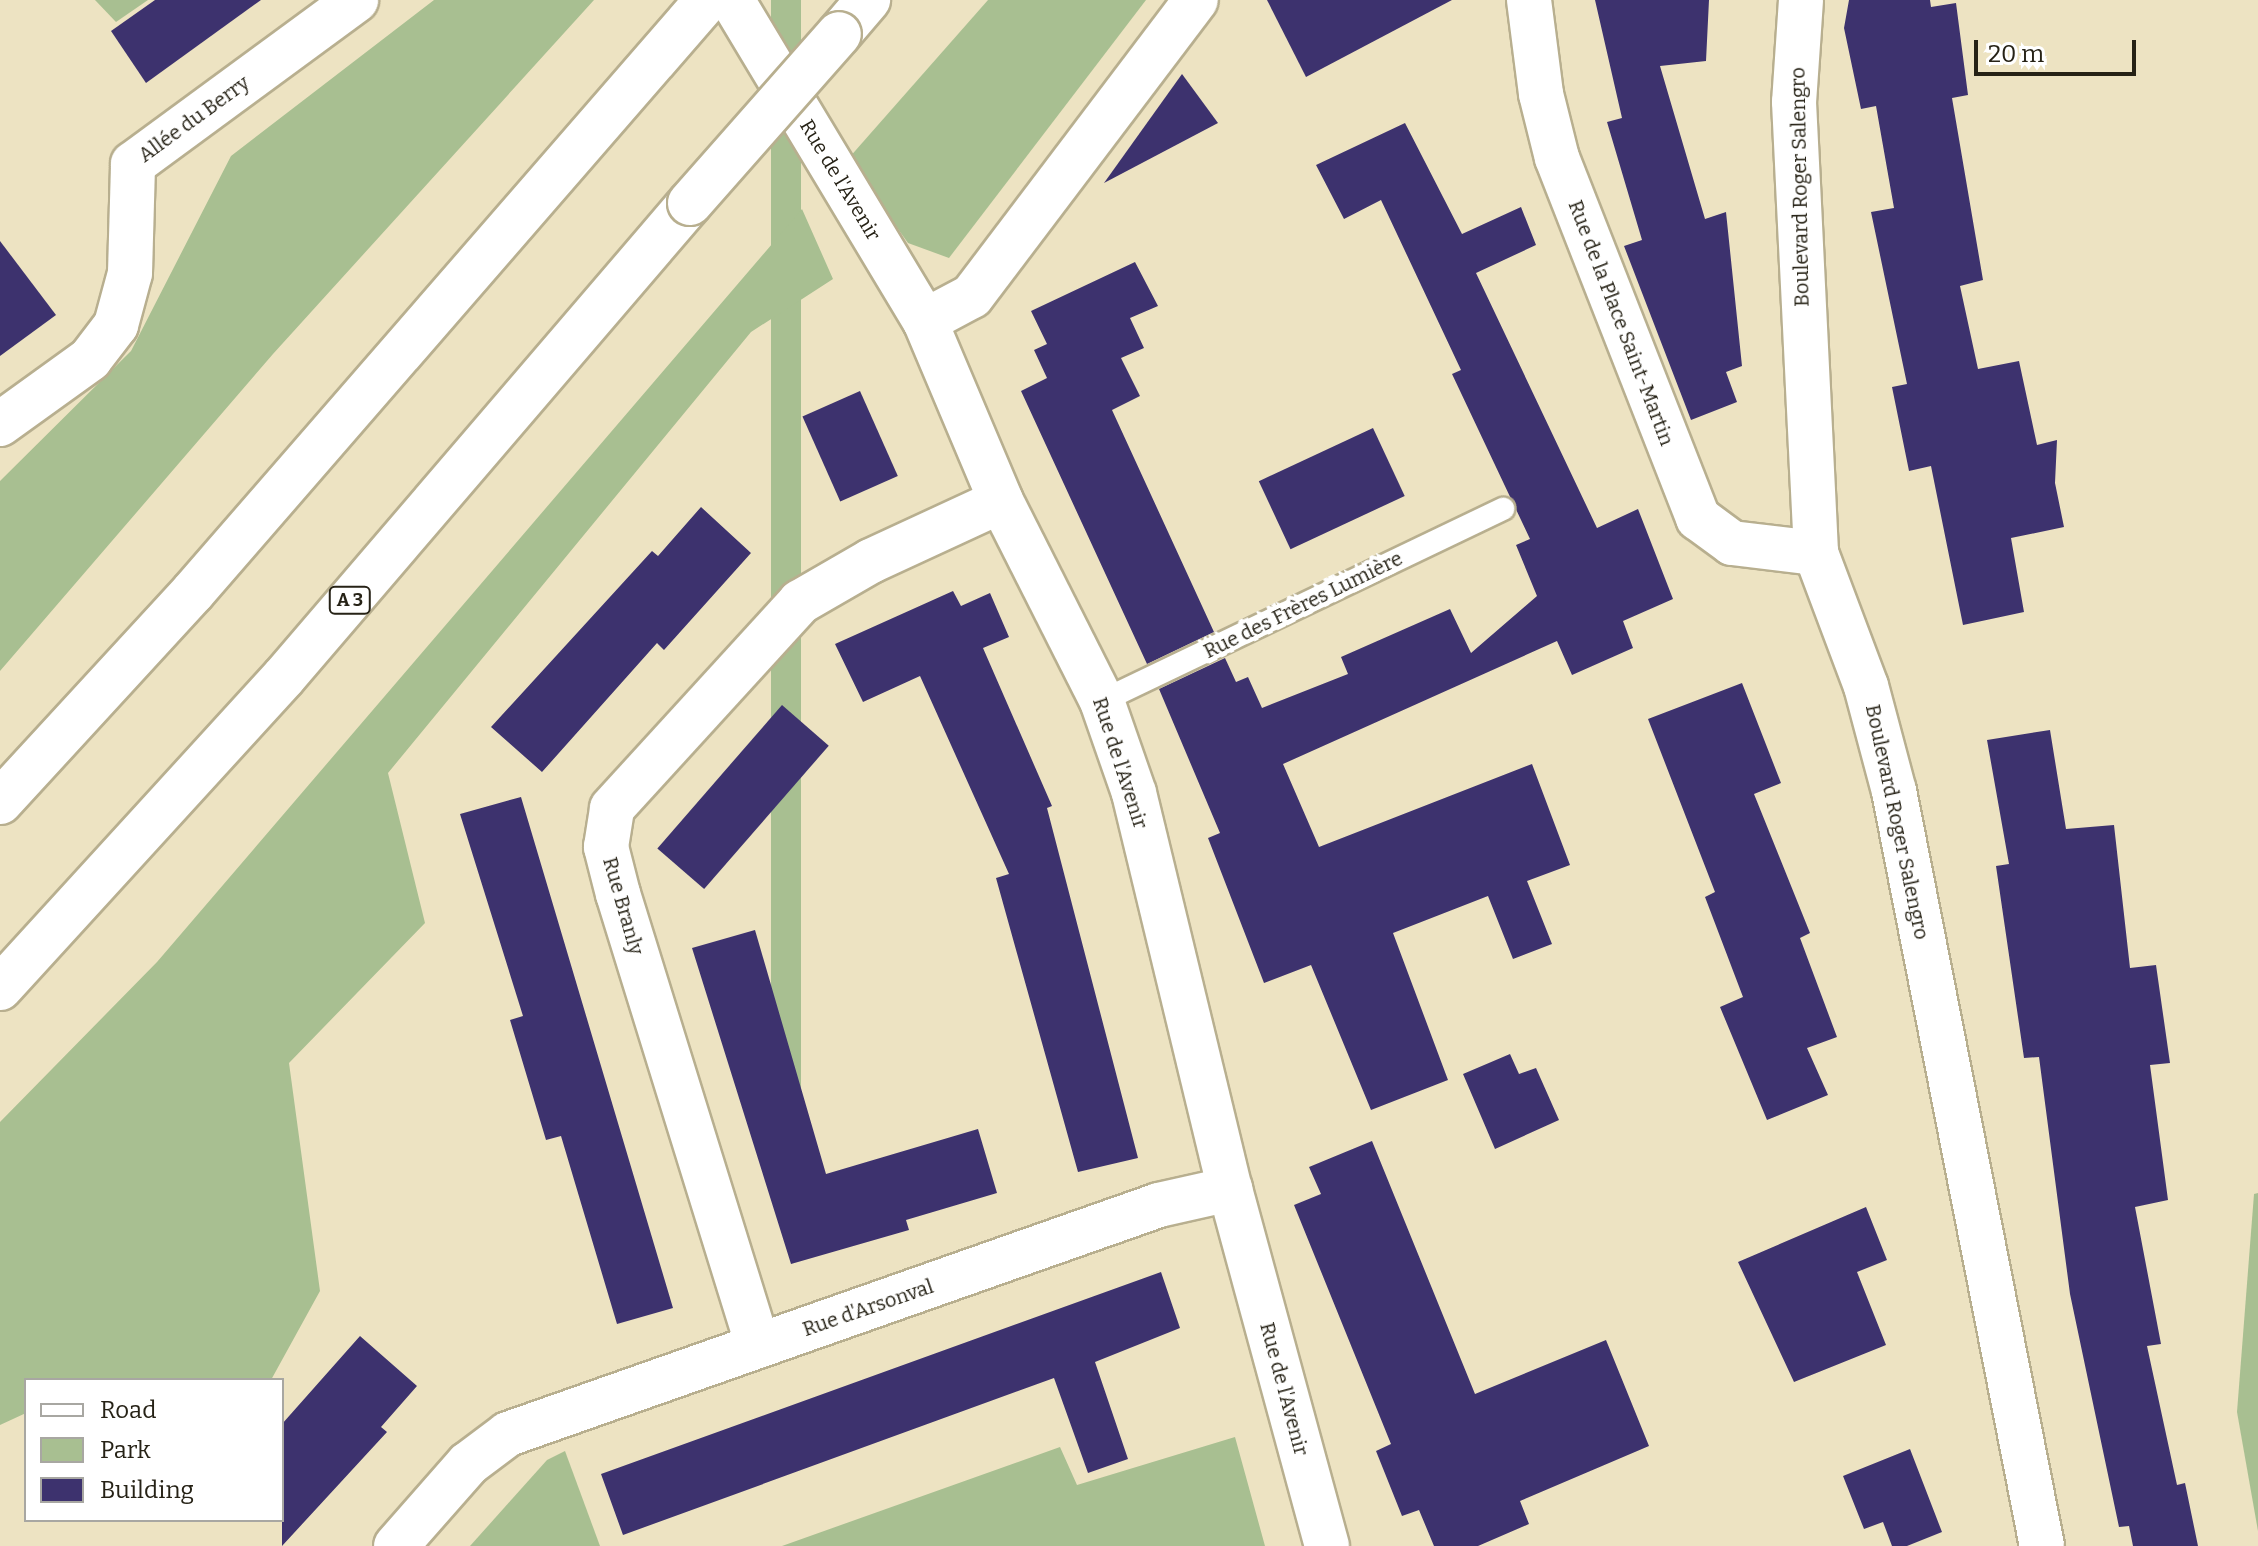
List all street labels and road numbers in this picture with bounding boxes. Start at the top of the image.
street label: Boulevard Roger Salengro [1786,67,1814,307]
street label: Allée du Berry [134,71,254,167]
street label: Rue de l'Avenir [794,115,886,245]
street label: Rue de la Place Saint-Martin [1563,197,1679,449]
street label: Rue des Frères Lumière [1200,546,1406,664]
road number: A 3 [328,586,372,614]
street label: Rue de l'Avenir [1087,694,1153,832]
street label: Boulevard Roger Salengro [1860,702,1934,942]
street label: Rue Branly [598,854,648,958]
street label: Rue d'Arsonval [799,1274,937,1342]
street label: Rue de l'Avenir [1255,1320,1313,1458]

